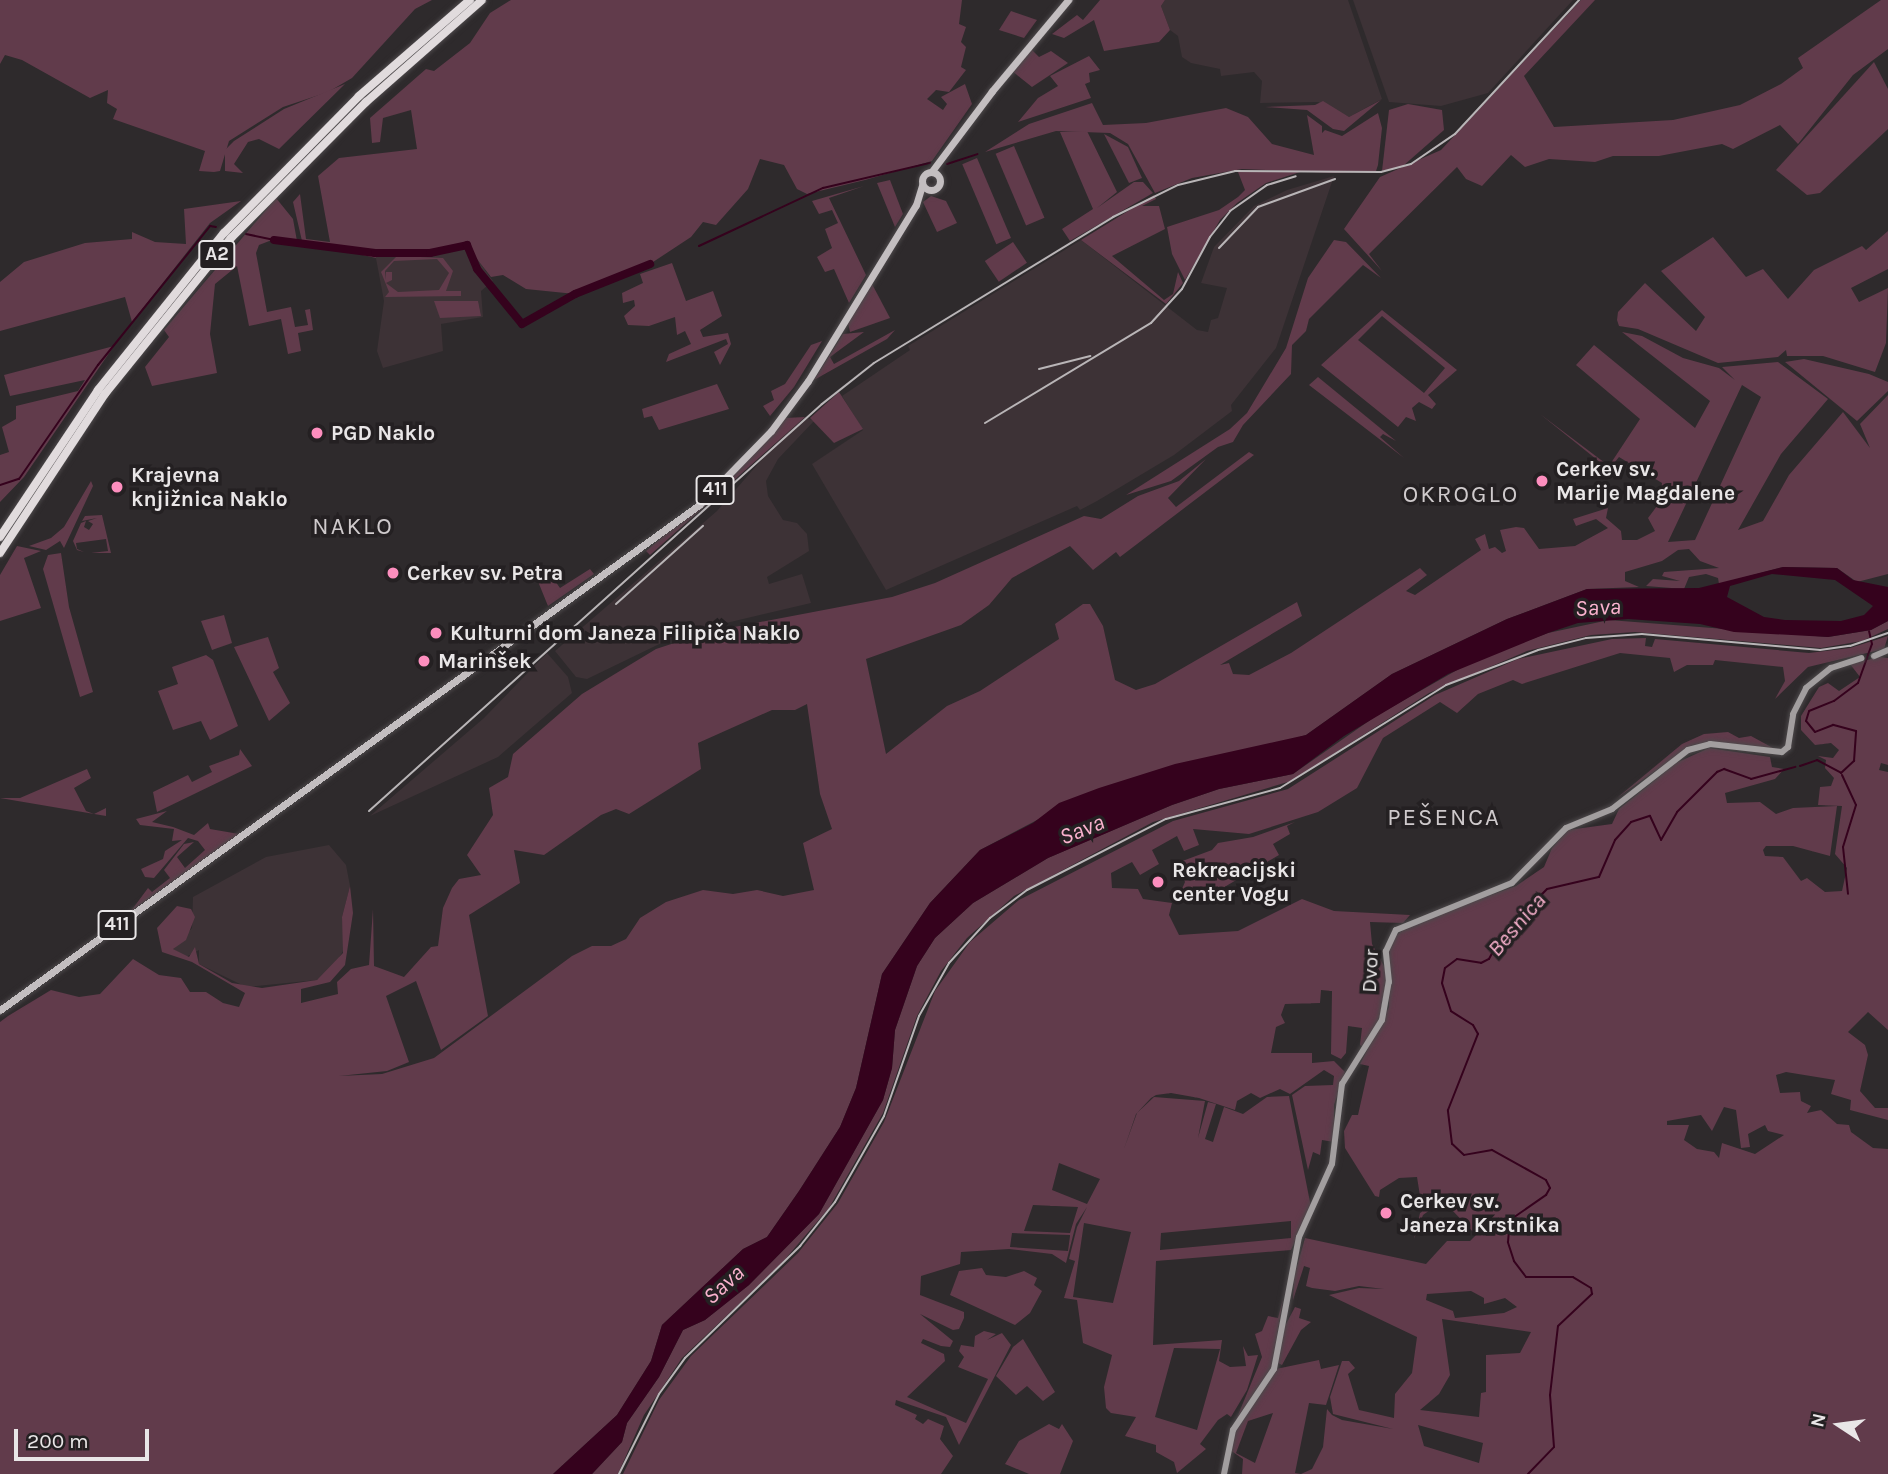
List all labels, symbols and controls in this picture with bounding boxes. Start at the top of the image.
road number: A2 [198,240,236,270]
place label: PGD Naklo [331,420,435,446]
marker: PGD Naklo [309,425,325,441]
place label: Cerkev sv. Marije Magdalene [1556,456,1735,506]
place label: Krajevna knjižnica Naklo [131,462,288,512]
marker: Cerkev sv. Marije Magdalene [1534,473,1550,489]
road number: 411 [694,475,736,505]
marker: Krajevna knjižnica Naklo [109,479,125,495]
district label: OKROGLO [1404,481,1518,509]
district label: NAKLO [313,513,393,541]
place label: Cerkev sv. Petra [407,560,563,586]
marker: Cerkev sv. Petra [385,565,401,581]
water label: Sava [1574,593,1622,623]
place label: Kulturni dom Janeza Filipiča Naklo [450,620,800,646]
marker: Kulturni dom Janeza Filipiča Naklo [428,625,444,641]
place label: Marinšek [438,648,531,674]
marker: Marinšek [416,653,432,669]
district label: PEŠENCA [1388,804,1500,832]
water label: Sava [1055,809,1109,851]
place label: Rekreacijski center Vogu [1172,857,1296,907]
marker: Rekreacijski center Vogu [1150,874,1166,890]
water label: Besnica [1482,888,1552,962]
road number: 411 [96,909,138,940]
street label: Dvor [1356,949,1384,993]
place label: Cerkev sv. Janeza Krstnika [1400,1188,1560,1238]
marker: Cerkev sv. Janeza Krstnika [1378,1205,1394,1221]
water label: Sava [698,1259,750,1311]
north arrow [1804,1390,1874,1460]
text: N [1806,1411,1831,1429]
scale bar [18,1414,152,1458]
text: 200 m [27,1429,89,1453]

